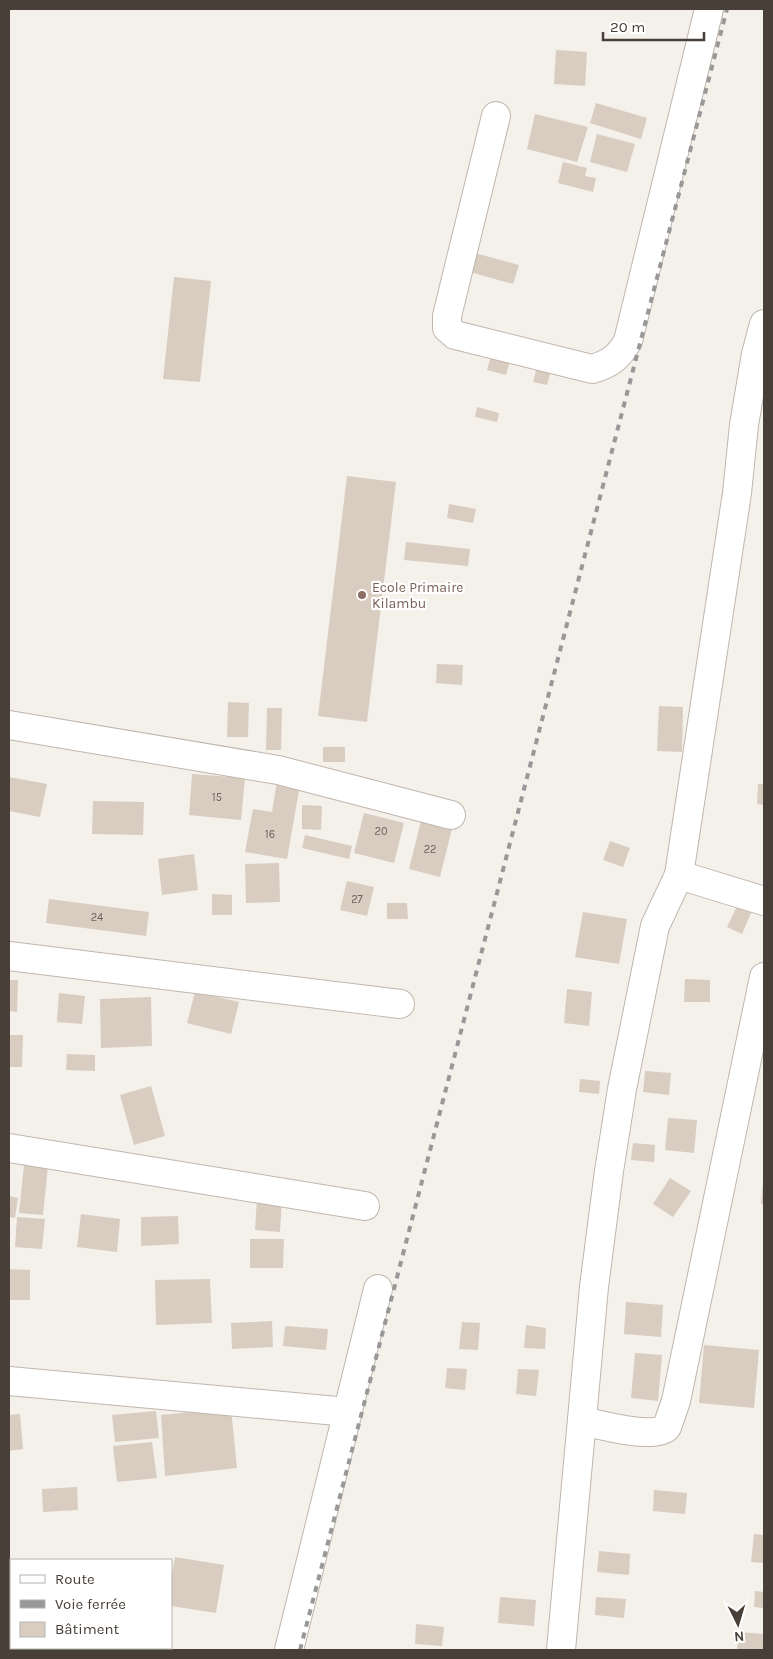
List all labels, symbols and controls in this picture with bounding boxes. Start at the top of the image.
scale bar [603,10,704,42]
text: 20 m [610,18,645,36]
place label: Ecole Primaire Kilambu [372,579,463,612]
marker: Ecole Primaire Kilambu [356,589,368,601]
house number: 15 [212,791,222,804]
house number: 20 [375,825,387,838]
house number: 16 [265,828,275,841]
house number: 22 [424,843,436,856]
house number: 27 [351,893,363,906]
house number: 24 [91,911,103,924]
legend [10,1559,172,1649]
text: Route [55,1570,95,1588]
text: Voie ferrée [55,1595,126,1613]
north arrow [713,1599,763,1649]
text: Bâtiment [55,1620,119,1638]
text: N [733,1628,745,1645]

